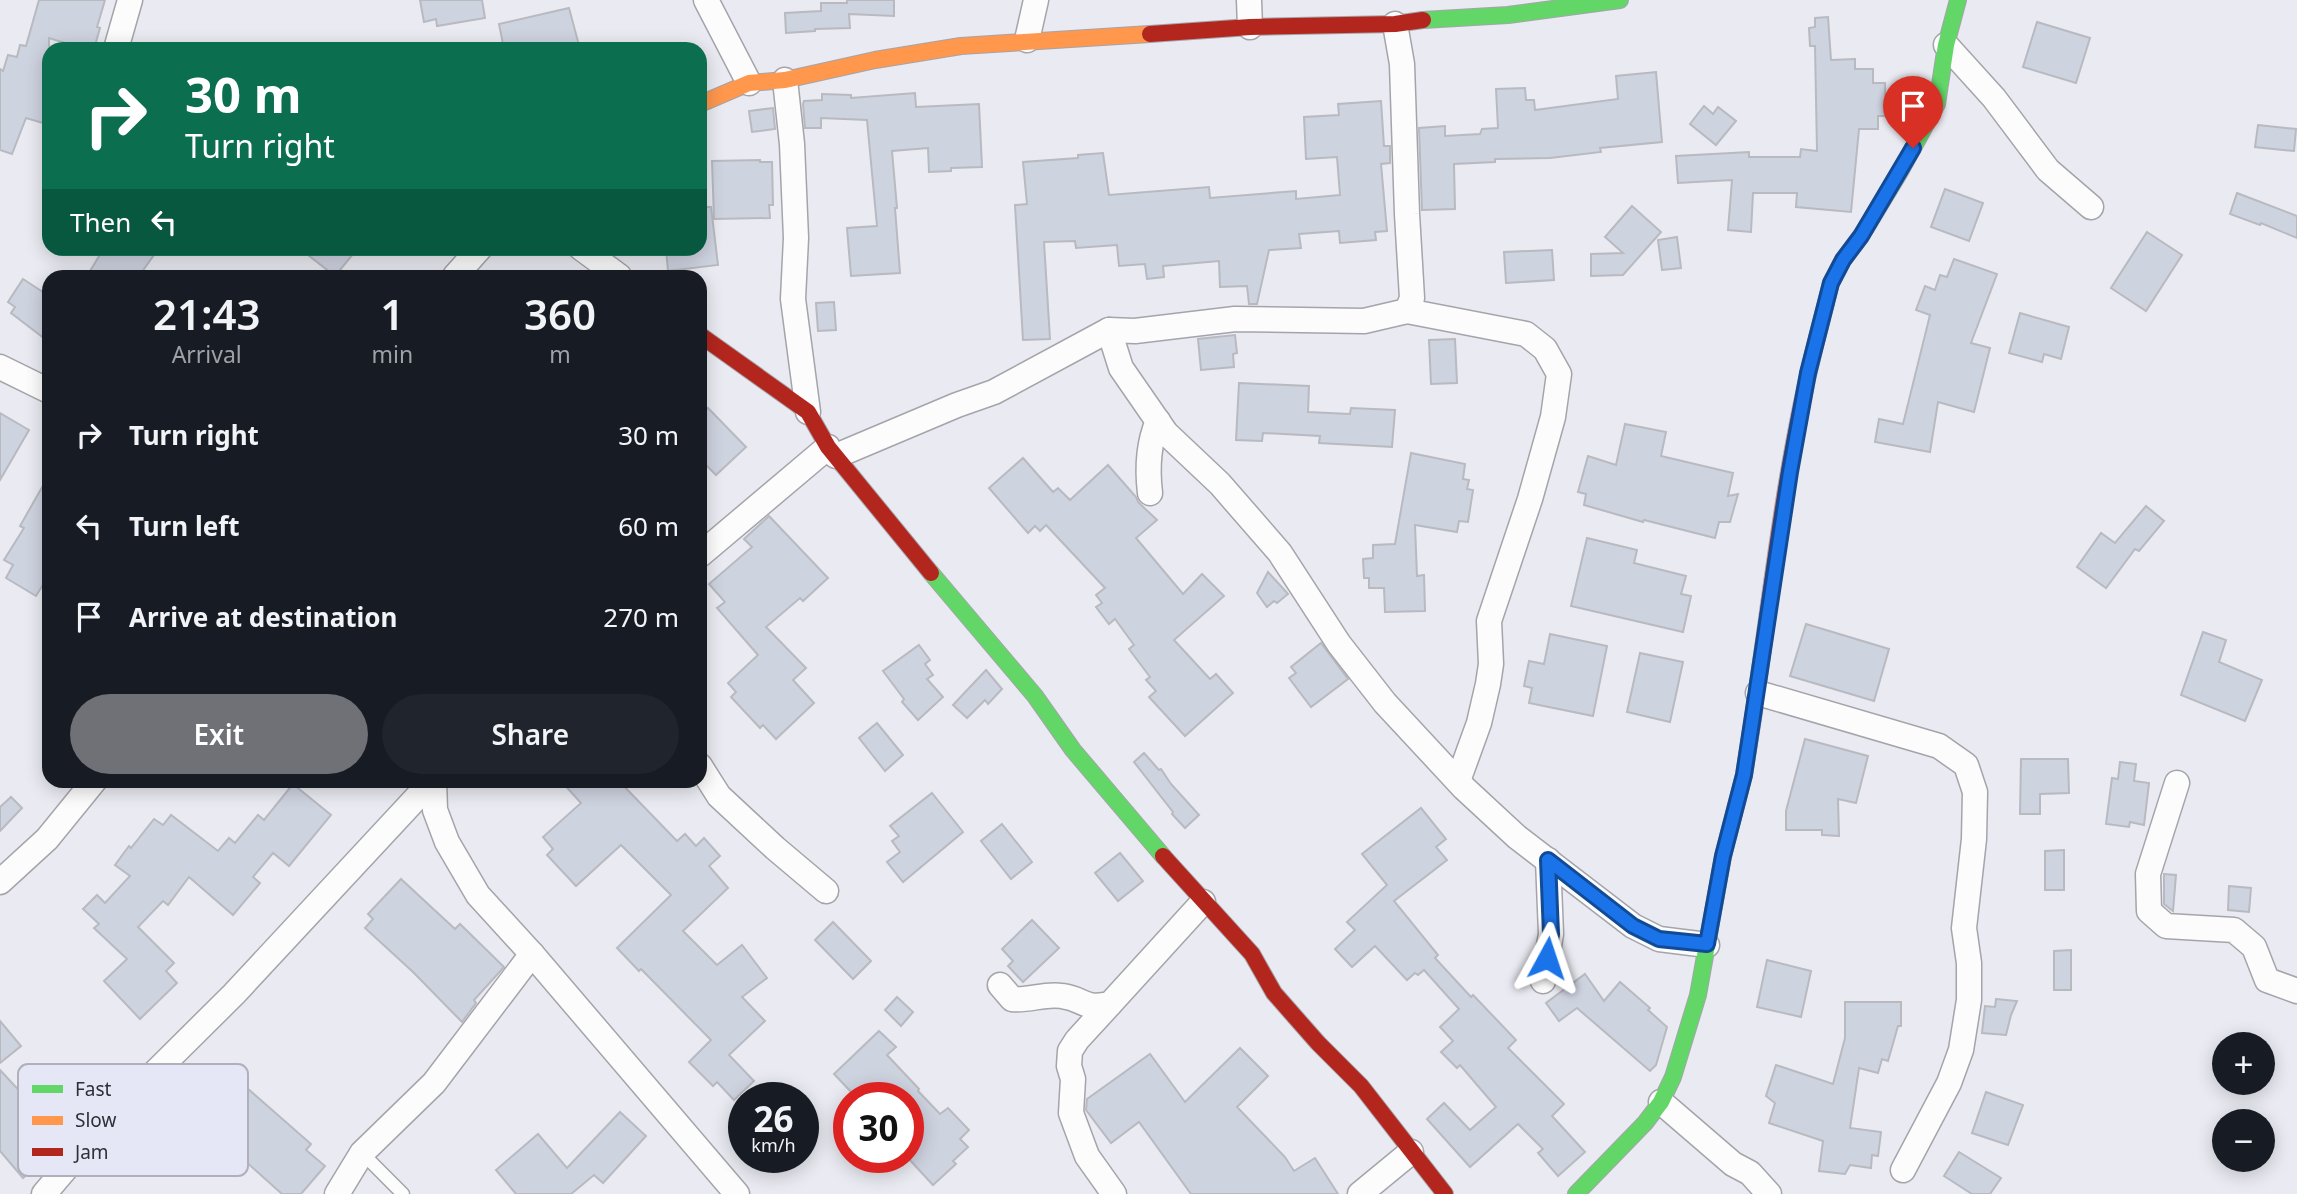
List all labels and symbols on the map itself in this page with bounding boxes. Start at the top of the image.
pin [1883,76,1943,148]
position arrow [1510,921,1584,995]
legend [18,1064,248,1176]
text: Fast [75,1076,112,1102]
speed limit sign: 30 [833,1082,924,1173]
text: Slow [75,1107,116,1133]
text: Jam [73,1139,109,1165]

